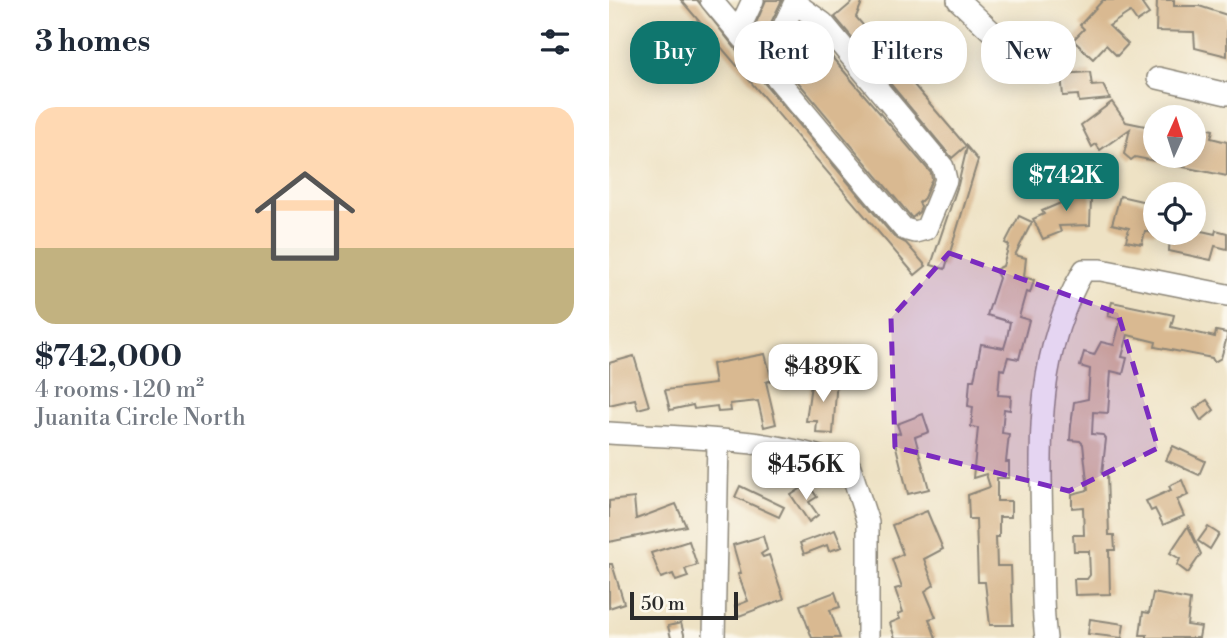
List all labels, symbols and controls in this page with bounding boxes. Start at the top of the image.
chip: Buy [630,21,720,84]
chip: Rent [734,21,834,84]
chip: Filters [848,21,967,84]
chip: New [981,21,1076,84]
text: 3 homes [35,23,150,61]
icon: filters [536,23,574,61]
north arrow [1143,105,1206,168]
map controls [1143,105,1206,245]
icon: home [242,153,368,279]
pin: $742K [1017,154,1115,213]
text: $742K [1029,162,1103,190]
button: locate [1143,182,1206,245]
text: $742,000 [35,338,182,376]
pin: $489K [774,344,872,404]
text: $489K [785,353,861,381]
text: 4 rooms · 120 m² [35,376,204,404]
text: Juanita Circle North [35,404,246,432]
pin: $456K [757,442,855,502]
text: $456K [768,451,844,479]
scale bar [630,589,739,621]
text: 50 m [641,592,685,616]

